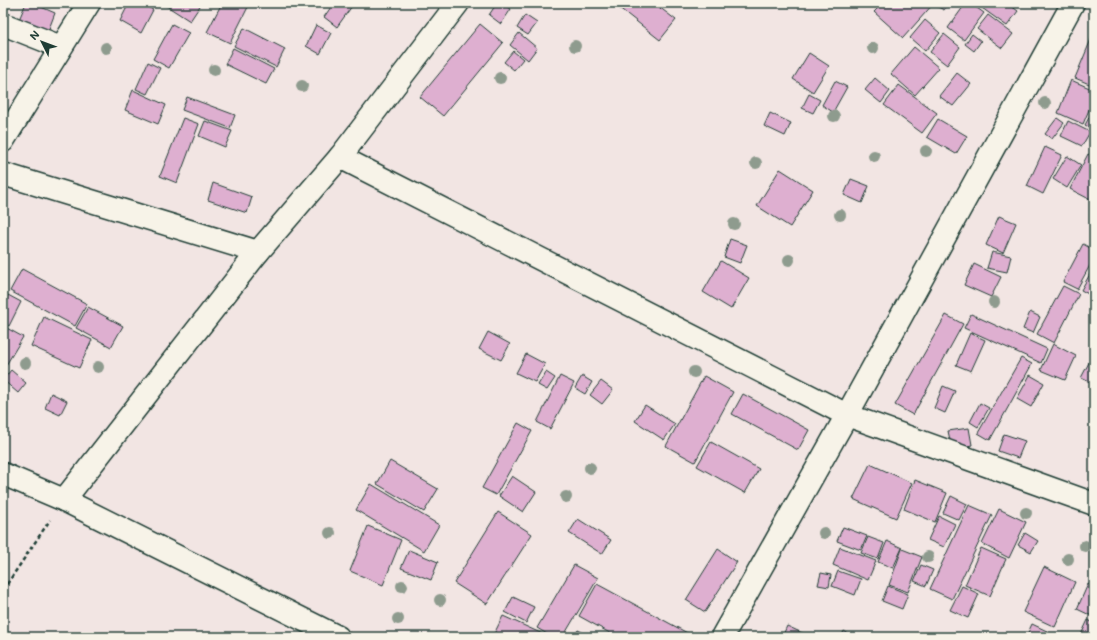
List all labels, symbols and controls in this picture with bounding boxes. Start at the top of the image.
north arrow [22,22,62,62]
text: N [26,27,43,43]

